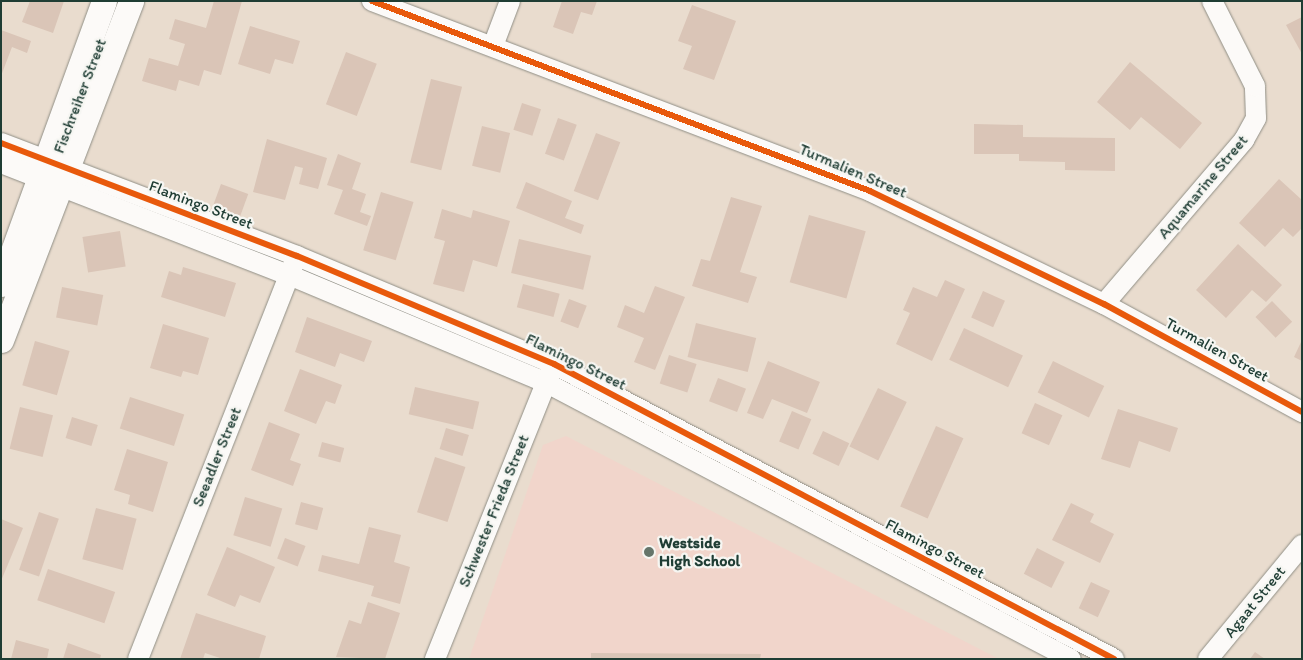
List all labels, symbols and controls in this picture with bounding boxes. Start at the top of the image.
street label: Fischreiher Street [49,36,111,156]
street label: Aquamarine Street [1154,131,1252,243]
street label: Turmalien Street [796,140,910,202]
street label: Flamingo Street [147,176,255,234]
street label: Turmalien Street [1162,314,1272,386]
street label: Flamingo Street [523,329,629,395]
street label: Seeadler Street [188,404,246,510]
street label: Schwester Frieda Street [455,432,533,590]
street label: Flamingo Street [882,515,988,583]
place label: Westside High School [659,533,740,571]
marker: Westside High School [643,546,655,558]
street label: Agaat Street [1220,562,1290,642]

